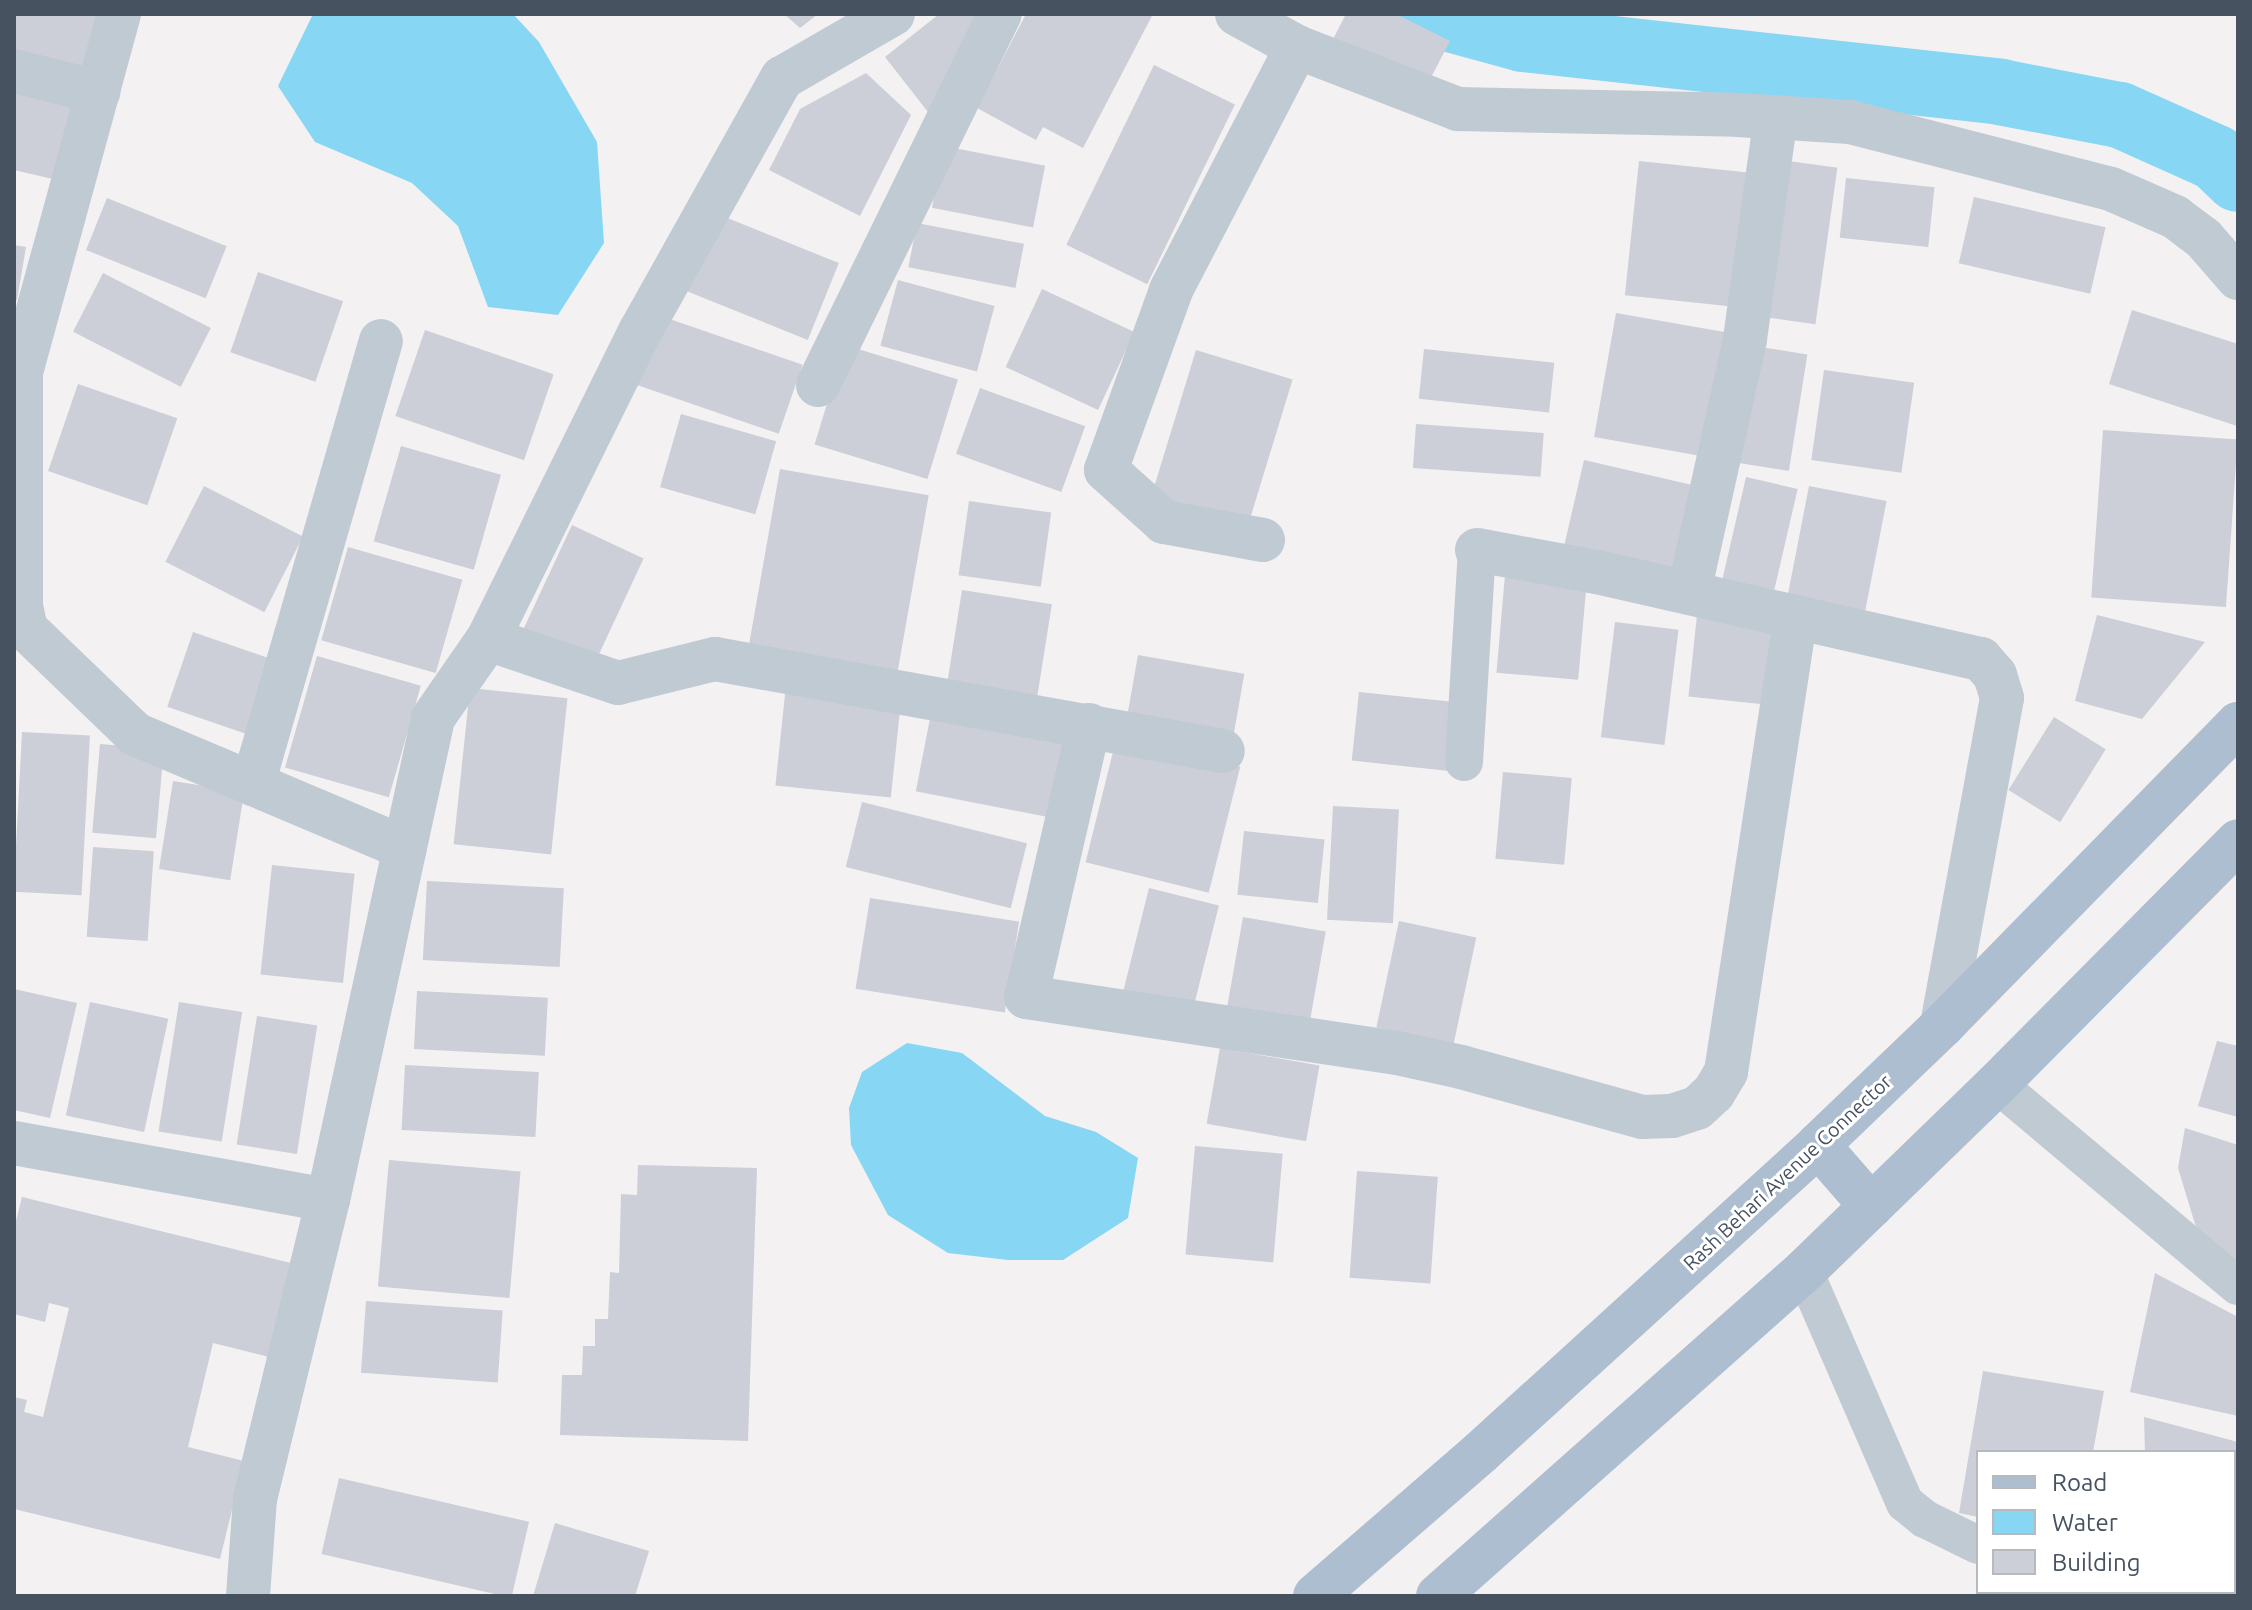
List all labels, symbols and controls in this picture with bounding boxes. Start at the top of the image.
street label: Rash Behari Avenue Connector [1678,1069,1896,1275]
legend [1976,1450,2236,1594]
text: Road [2052,1469,2107,1496]
text: Water [2052,1509,2118,1536]
text: Building [2052,1549,2140,1576]

